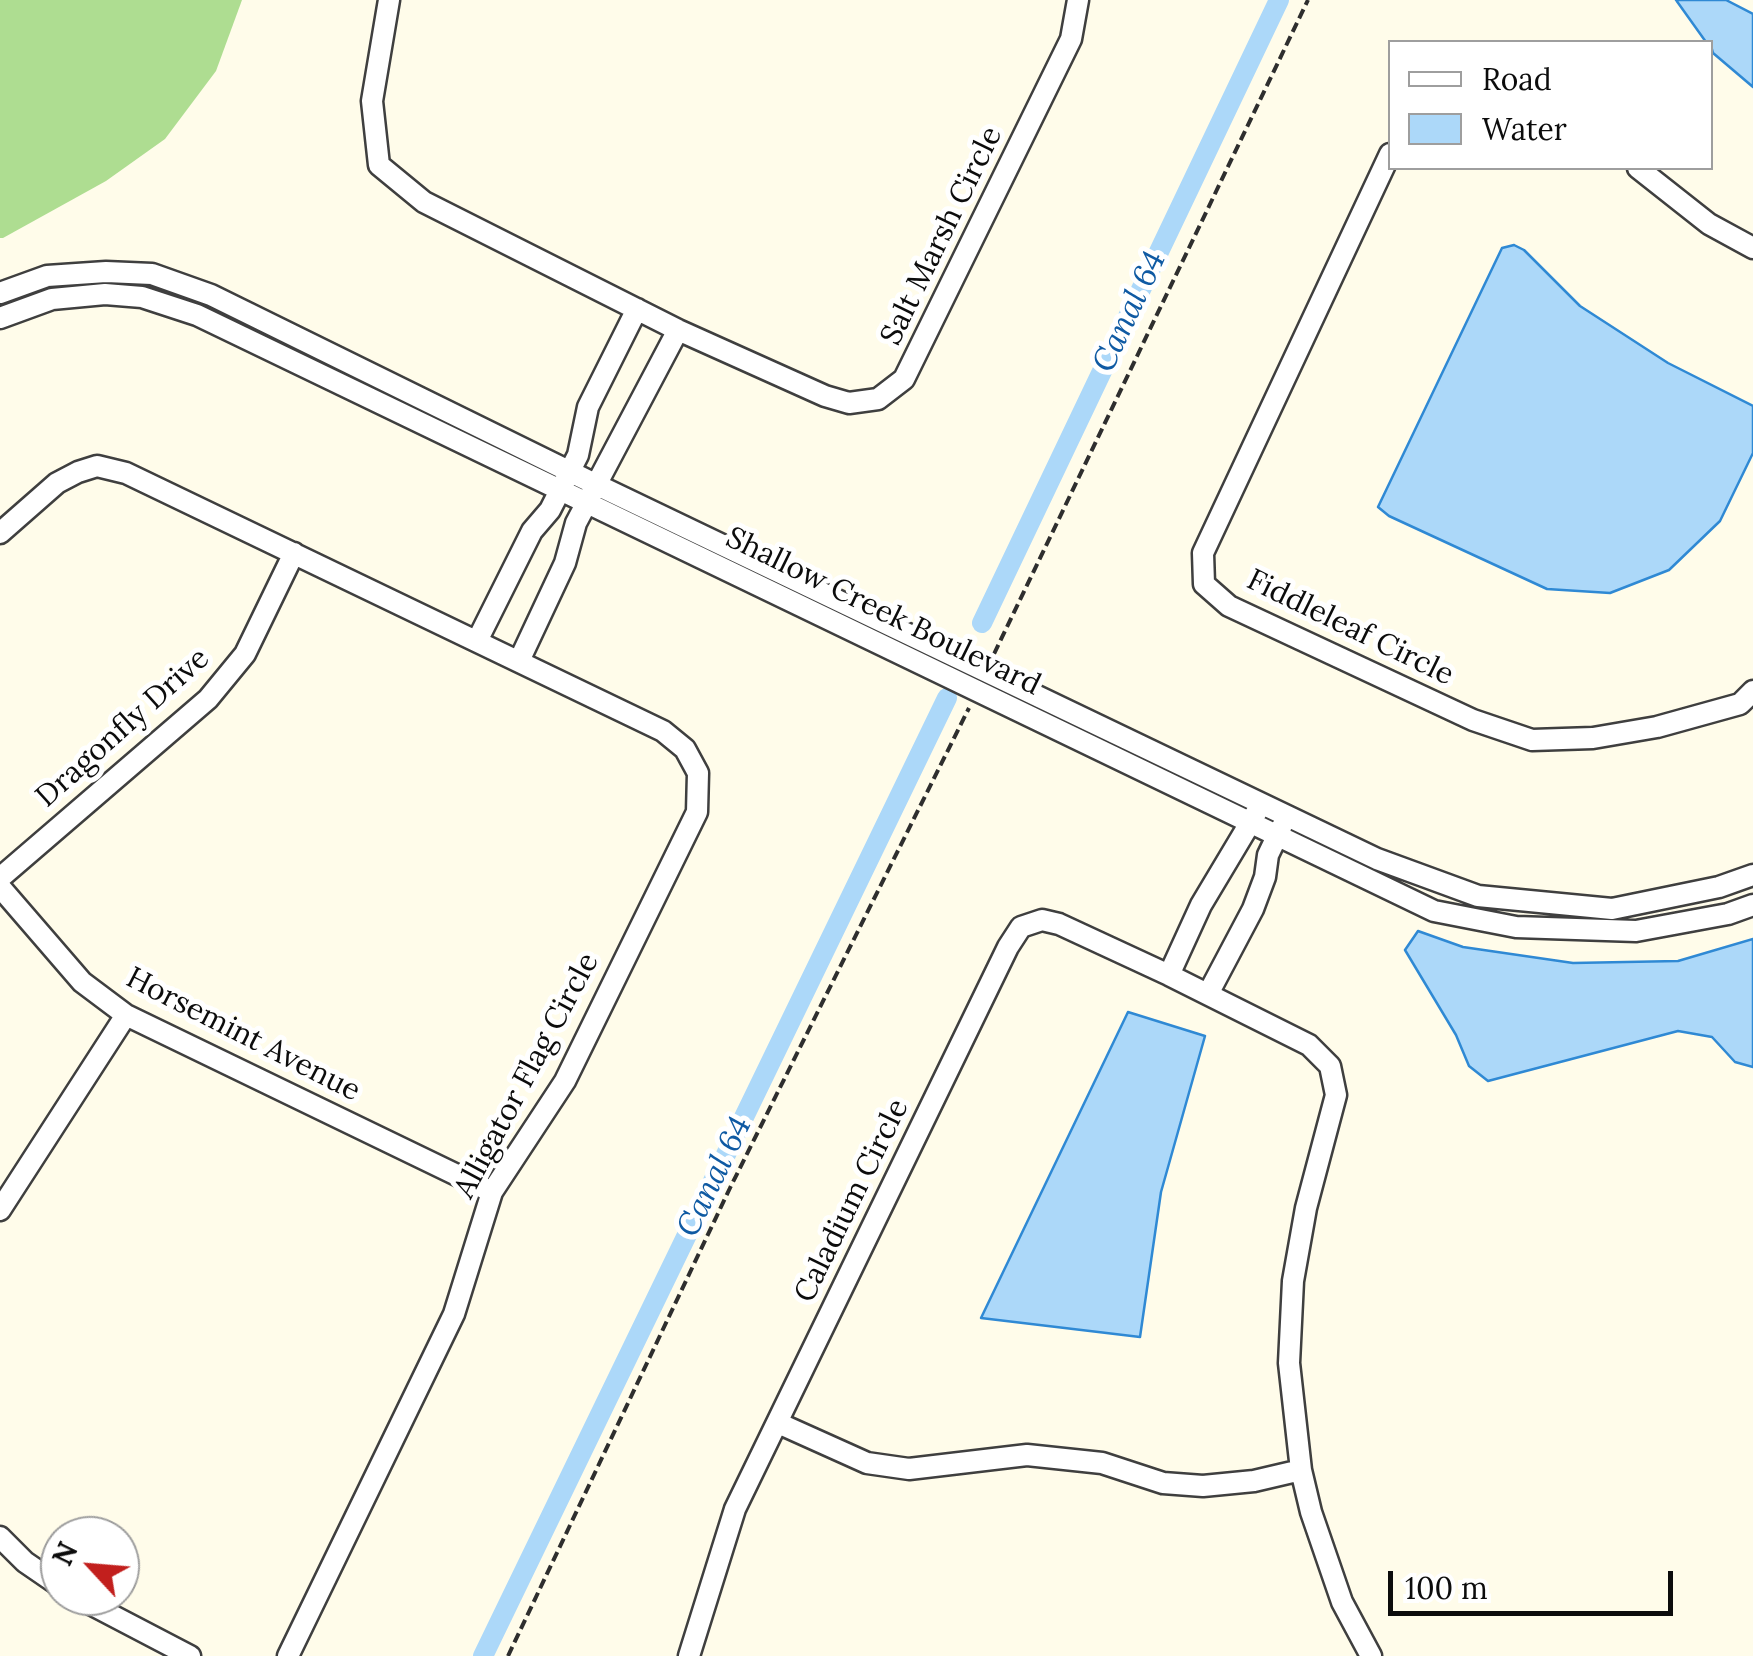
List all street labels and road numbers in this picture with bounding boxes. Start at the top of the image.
street label: Salt Marsh Circle [874,121,1010,351]
street label: Shallow Creek Boulevard [720,520,1046,704]
street label: Fiddleleaf Circle [1241,562,1459,694]
street label: Dragonfly Drive [29,641,217,815]
street label: Alligator Flag Circle [447,947,607,1205]
street label: Horsemint Avenue [120,960,366,1110]
street label: Caladium Circle [787,1094,917,1308]

